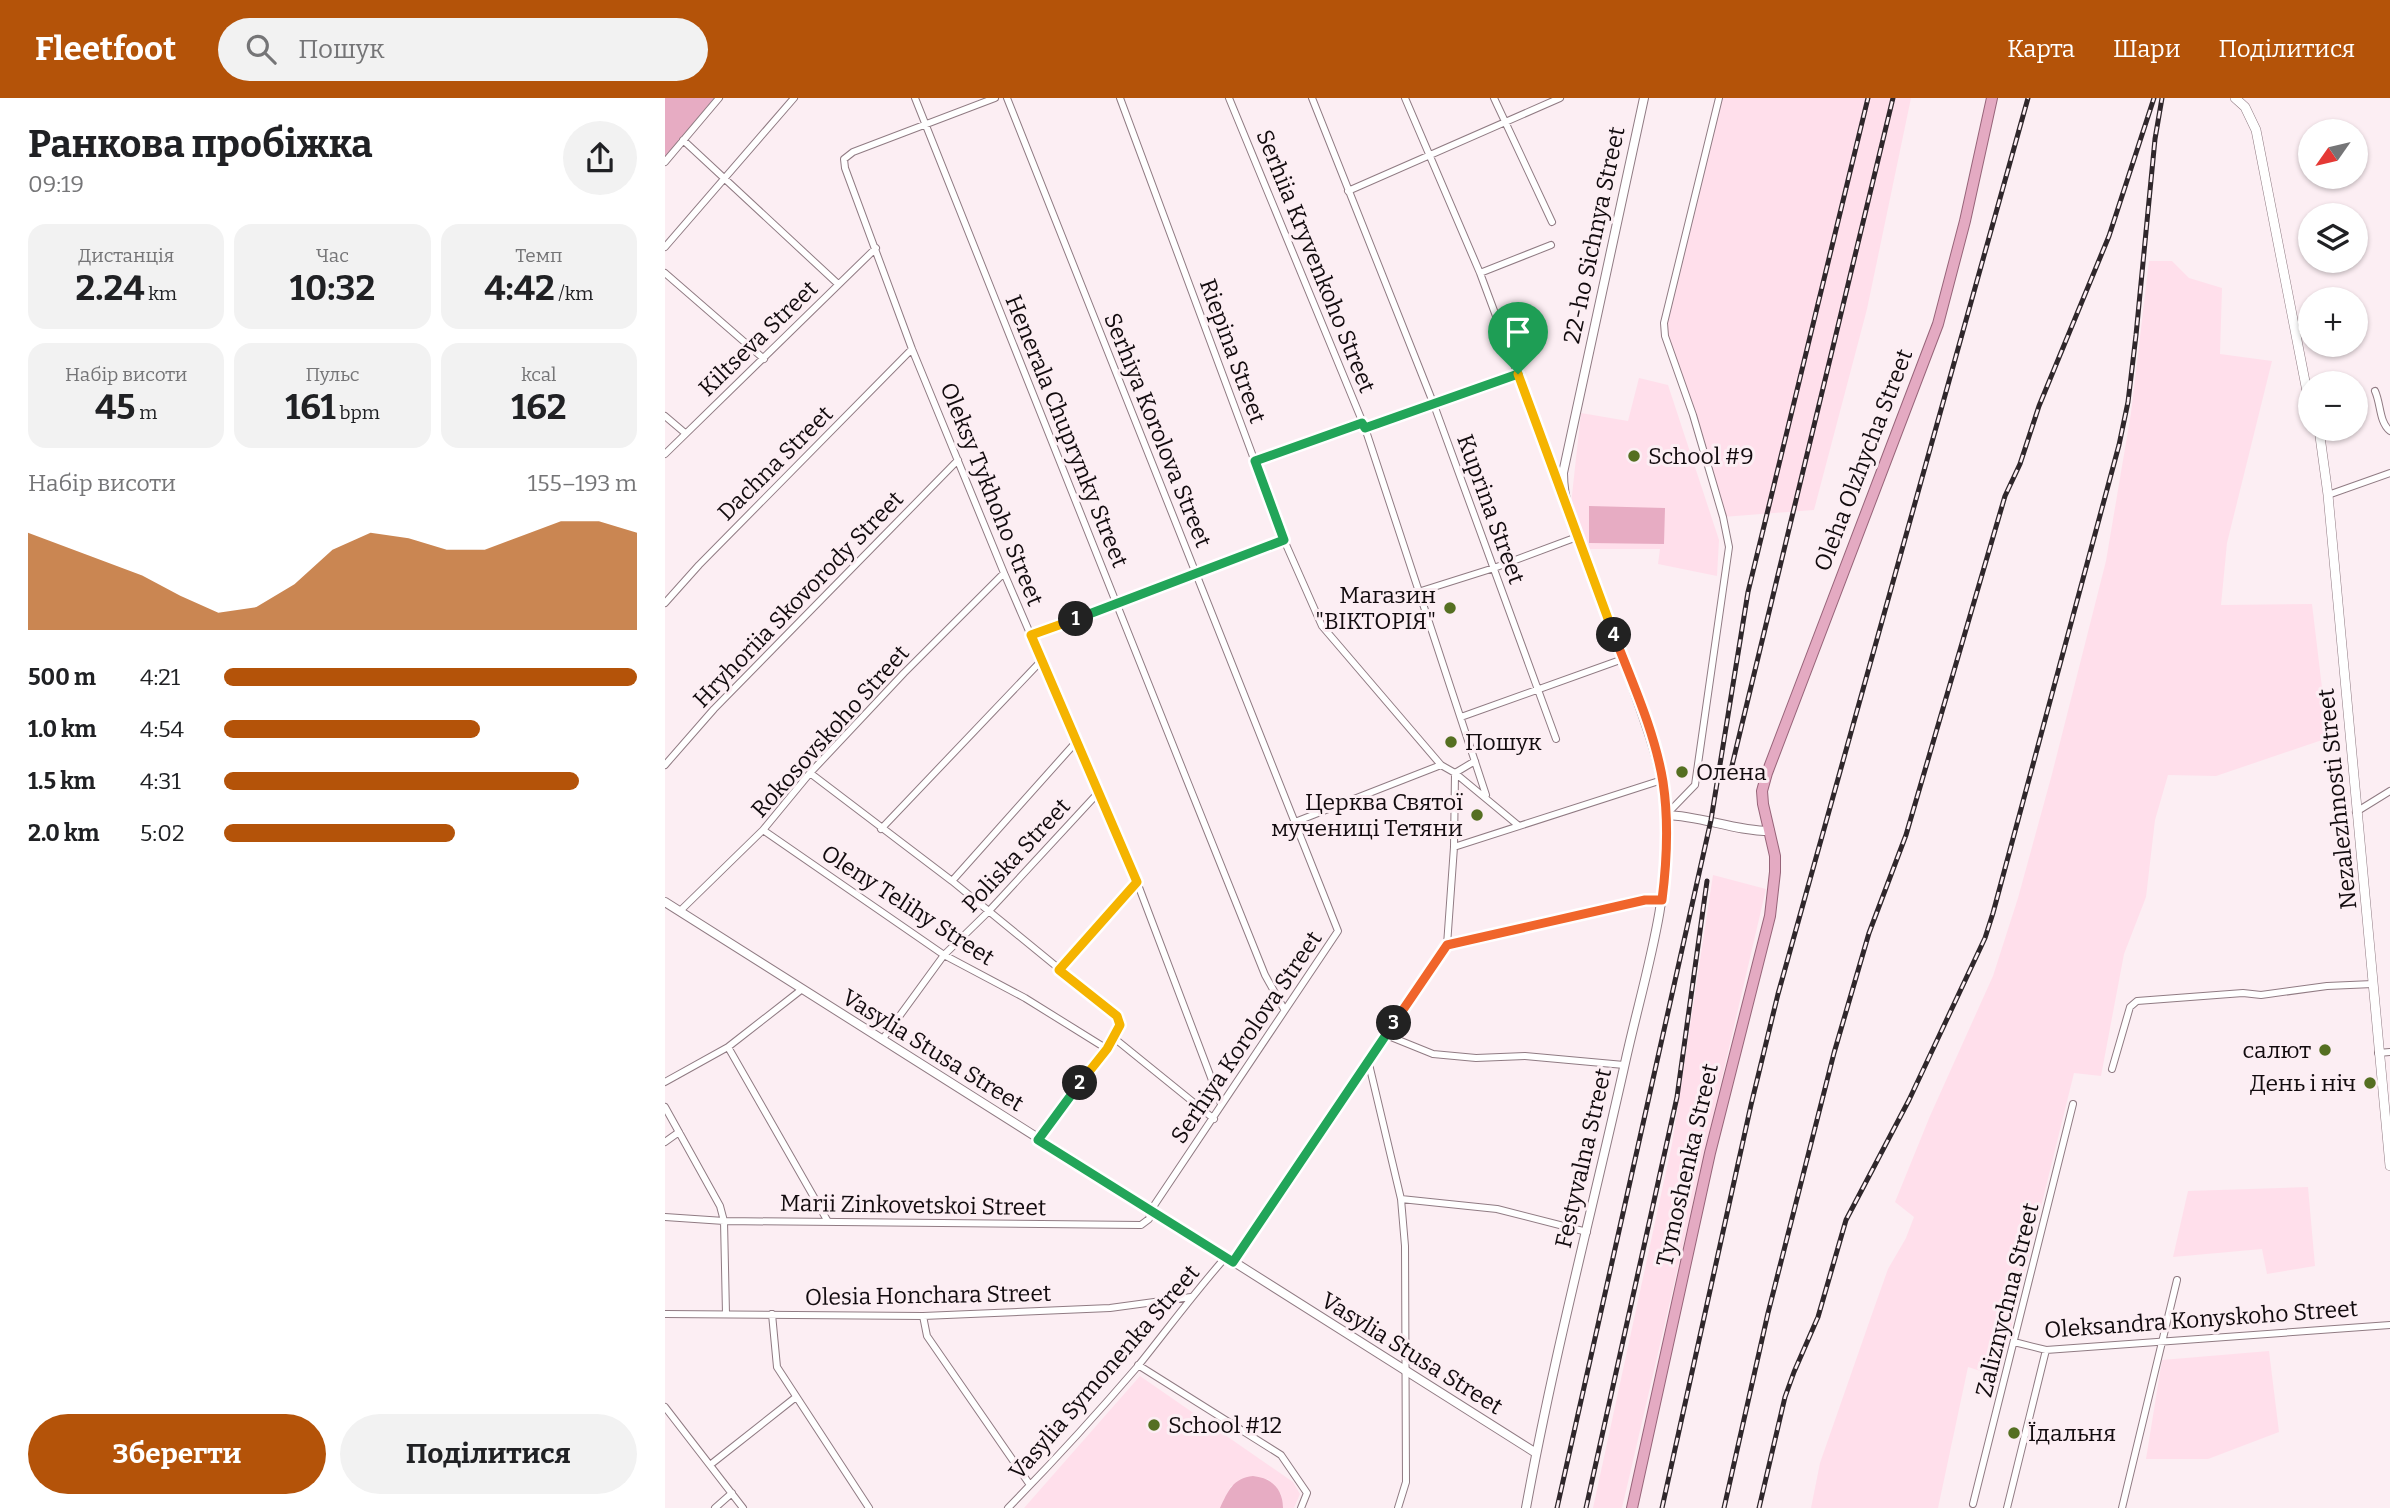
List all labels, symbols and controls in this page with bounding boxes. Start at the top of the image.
search box [218,18,708,81]
text: Fleetfoot [35,29,176,69]
icon: search [242,30,280,68]
text: Пошук [298,34,385,65]
text: Карта [2007,35,2075,63]
text: Шари [2113,35,2181,63]
text: Поділитися [2219,35,2355,63]
north arrow [2298,119,2368,189]
map controls [2298,119,2368,441]
text: Ранкова пробіжка [28,121,373,167]
button: share [563,121,637,195]
street label: 22-ho Sichnya Street [1557,124,1631,346]
street label: Serhiia Kryvenkoho Street [1250,125,1382,397]
text: 09:19 [28,170,84,198]
button: layers [2298,203,2368,273]
text: Дистанція [78,244,174,267]
text: Час [316,244,349,267]
text: Темп [515,244,563,267]
text: 2.24 [75,267,144,309]
text: 10:32 [290,267,375,309]
text: 4:42 [484,267,555,309]
street label: Kiltseva Street [693,274,823,402]
street label: Riepina Street [1194,275,1272,427]
text: km [144,282,177,305]
text: /km [555,282,593,305]
button: + [2298,287,2368,357]
street label: Henerala Chuprynky Street [999,291,1135,571]
pin [1488,302,1548,374]
street label: Serhiya Korolova Street [1098,309,1218,551]
icon: arrive [1499,313,1537,351]
street label: Oleha Olzhycha Street [1808,345,1918,575]
text: Набір висоти [65,363,187,386]
text: Пульс [305,363,360,386]
text: kcal [521,363,557,386]
button: − [2298,371,2368,441]
street label: Oleksy Tykhoho Street [934,378,1050,610]
text: 45 [95,386,135,428]
text: 161 [285,386,336,428]
text: 162 [511,386,566,428]
street label: Dachna Street [712,400,838,526]
text: m [135,401,157,424]
text: bpm [336,401,380,424]
street label: Kuprina Street [1451,430,1531,588]
place label: School #9 [1648,442,1754,470]
marker: School #9 [1626,448,1642,464]
text: Набір висоти [28,469,176,497]
text: 155–193 m [528,469,637,497]
street label: Hryhoriia Skovorody Street [687,485,909,713]
place label: Магазин "ВІКТОРІЯ" [1315,581,1436,635]
marker: Магазин "ВІКТОРІЯ" [1442,600,1458,616]
pin: 1 [1059,602,1093,636]
text: 1 [1071,607,1080,630]
pin: 4 [1597,618,1632,652]
text: 4 [1608,623,1619,646]
street label: Rokosovskoho Street [745,639,915,823]
text: 500 m [28,663,96,691]
text: 4:21 [140,663,180,691]
street label: Nezalezhnosti Street [2311,687,2363,911]
text: 1.0 km [28,715,97,743]
text: 4:54 [140,715,184,743]
place label: Пошук [1465,728,1542,756]
marker: Пошук [1443,734,1459,750]
place label: Олена [1696,758,1767,786]
marker: Олена [1674,764,1690,780]
text: 1.5 km [28,767,95,795]
text: 4:31 [140,767,181,795]
place label: Церква Святої мучениці Тетяни [1271,788,1463,842]
street label: Poliska Street [956,792,1076,918]
marker: Церква Святої мучениці Тетяни [1469,807,1485,823]
text: 2.0 km [28,819,99,847]
text: 5:02 [140,819,184,847]
street label: Oleny Telihy Street [816,839,1000,971]
street label: Serhiya Korolova Street [1164,925,1328,1149]
street label: Vasylia Stusa Street [837,983,1029,1117]
pin: 3 [1377,1006,1411,1040]
text: 3 [1388,1011,1399,1034]
place label: салют [2243,1036,2311,1064]
marker: салют [2317,1042,2333,1058]
street label: Tymoshenka Street [1650,1061,1724,1269]
street label: Festyvalna Street [1549,1065,1617,1251]
pin: 2 [1063,1066,1097,1100]
place label: День і ніч [2250,1069,2356,1097]
text: 2 [1074,1071,1085,1094]
marker: День і ніч [2362,1075,2378,1091]
street label: Marii Zinkovetskoi Street [780,1189,1046,1221]
street label: Zaliznychna Street [1969,1200,2045,1400]
street label: Vasylia Symonenka Street [1003,1259,1205,1485]
street label: Olesia Honchara Street [805,1279,1051,1311]
street label: Vasylia Stusa Street [1316,1286,1508,1420]
street label: Oleksandra Konyskoho Street [2043,1294,2359,1344]
place label: School #12 [1168,1411,1282,1439]
button: Зберегти [28,1414,326,1494]
button: Поділитися [340,1414,637,1494]
marker: School #12 [1146,1417,1162,1433]
place label: Їдальня [2028,1419,2116,1447]
marker: Їдальня [2006,1425,2022,1441]

